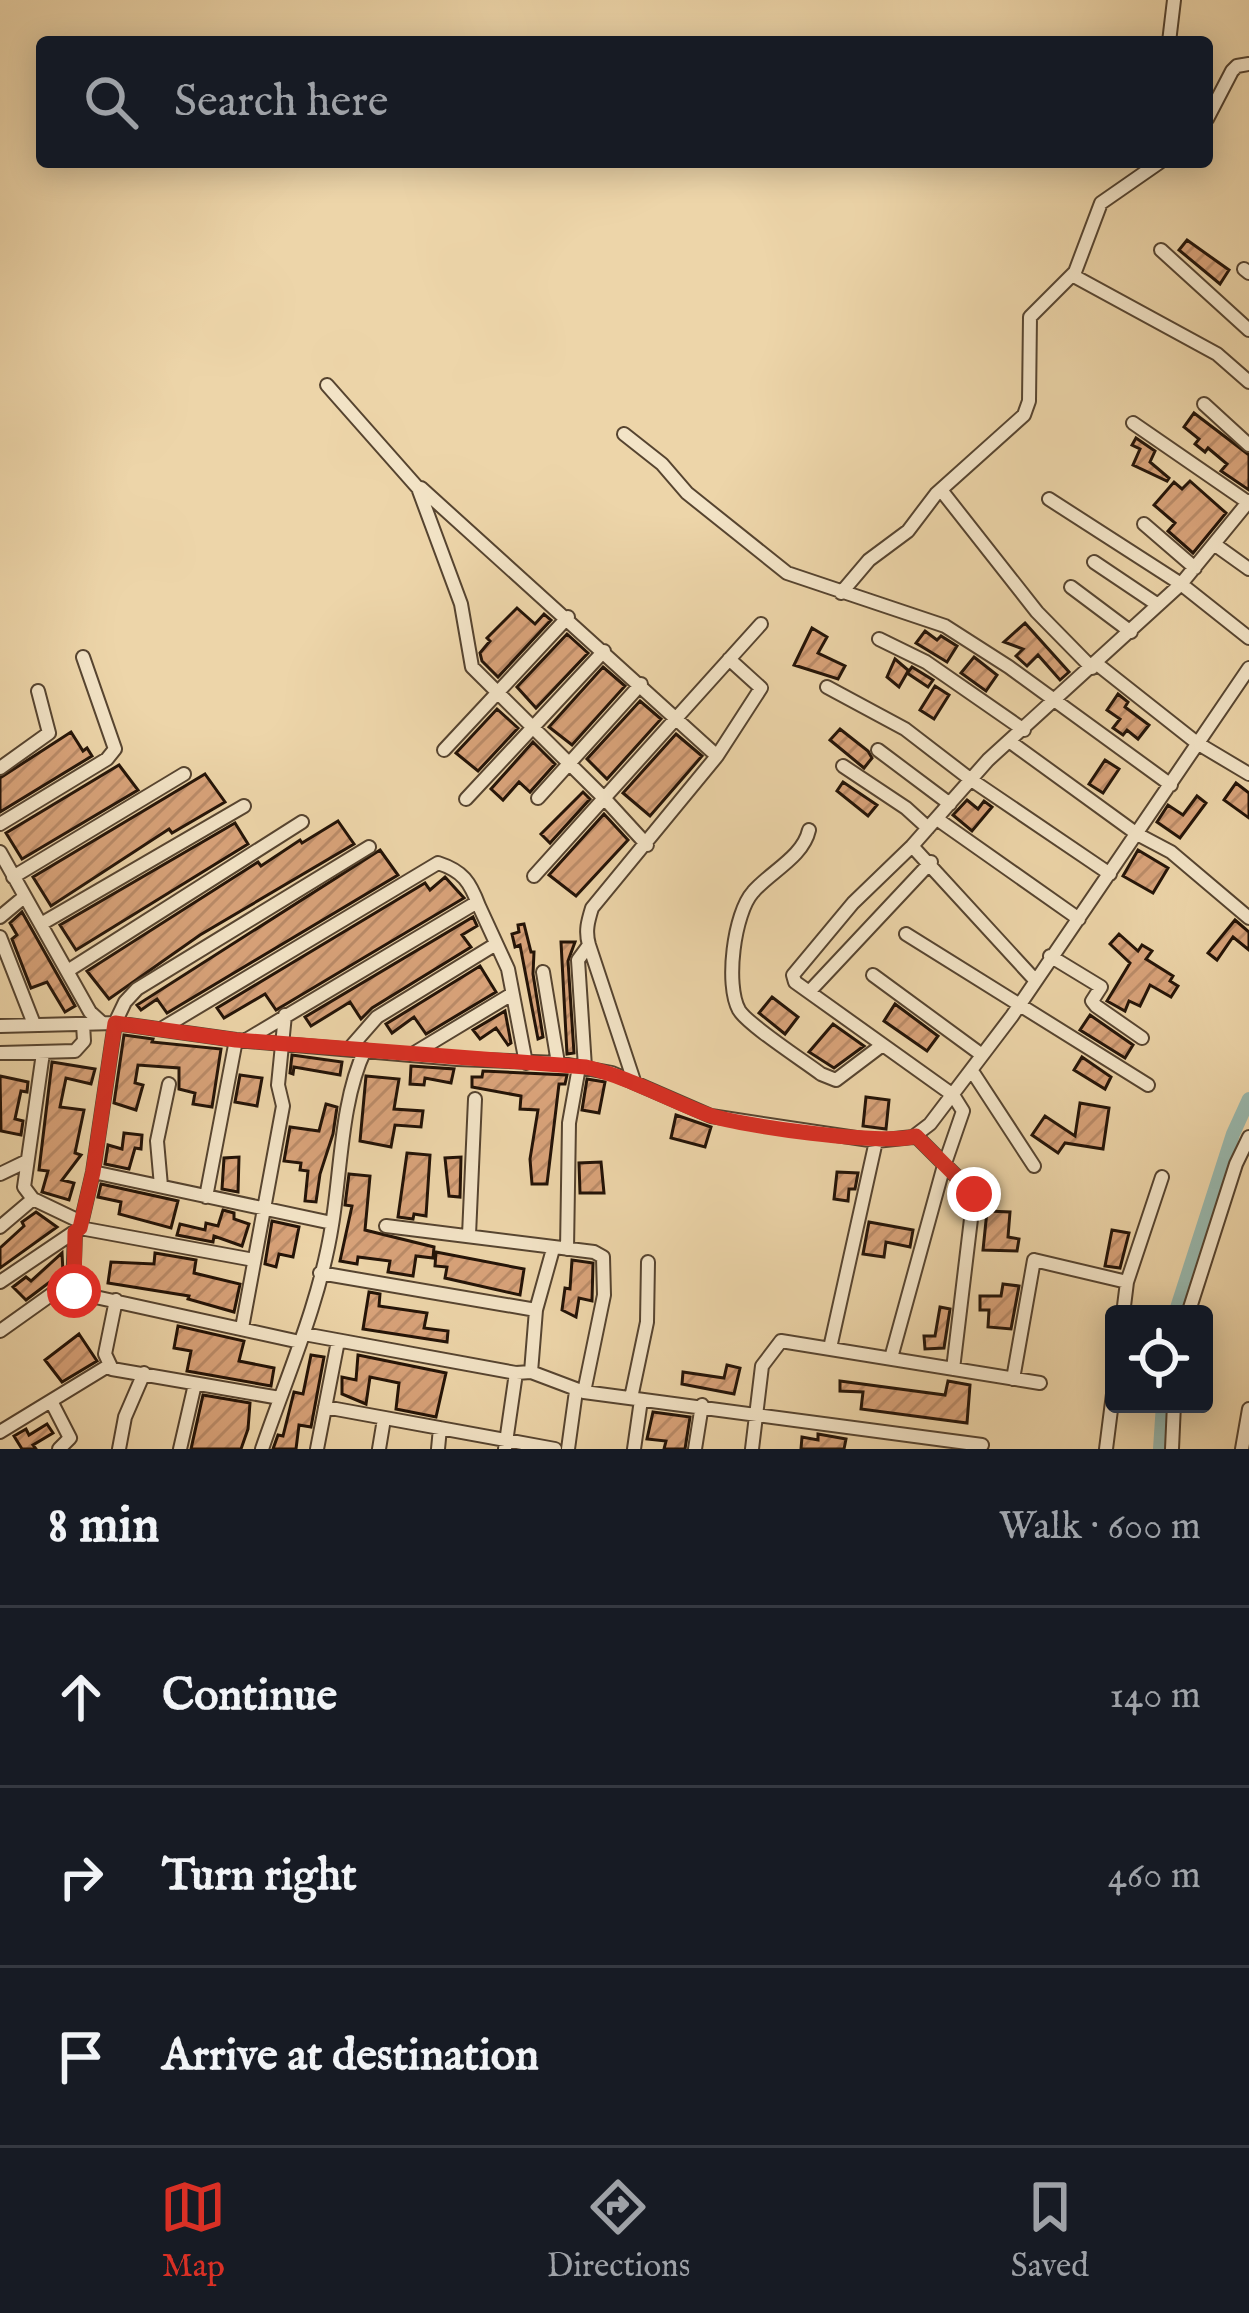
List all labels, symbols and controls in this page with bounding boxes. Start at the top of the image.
search box [36,36,1213,168]
icon: search [78,69,144,135]
text: Search here [174,74,388,131]
route end [947,1167,1001,1221]
route start [47,1264,101,1318]
map controls [1105,1305,1213,1413]
button: locate [1105,1305,1213,1413]
text: 8 min [48,1495,159,1560]
text: Walk · 600 m [999,1503,1201,1552]
icon: ahead [48,1664,114,1730]
text: Continue [162,1668,337,1725]
text: 140 m [1110,1672,1201,1721]
icon: right [48,1844,114,1910]
text: Turn right [162,1848,357,1905]
text: 460 m [1108,1852,1201,1901]
icon: arrive [48,2024,114,2090]
text: Arrive at destination [162,2028,539,2085]
tab: Map [160,2174,226,2288]
tab: Directions [547,2174,690,2288]
tab: Saved [1011,2174,1089,2288]

